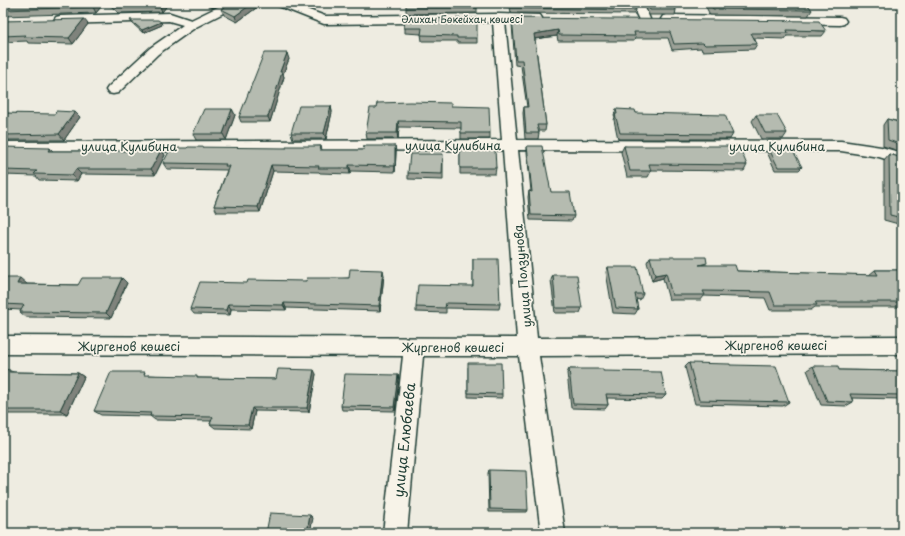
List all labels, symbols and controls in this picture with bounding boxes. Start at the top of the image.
street label: Әлихан Бөкейхан көшесі [401,11,523,26]
street label: улица Кулибина [405,136,501,154]
street label: улица Кулибина [81,137,177,155]
street label: улица Кулибина [729,137,825,155]
street label: улица Ползунова [508,223,535,328]
street label: Жүргенов көшесі [724,336,827,354]
street label: Жүргенов көшесі [77,337,180,355]
street label: Жүргенов көшесі [401,338,504,356]
street label: улица Елюбаева [388,381,420,498]

